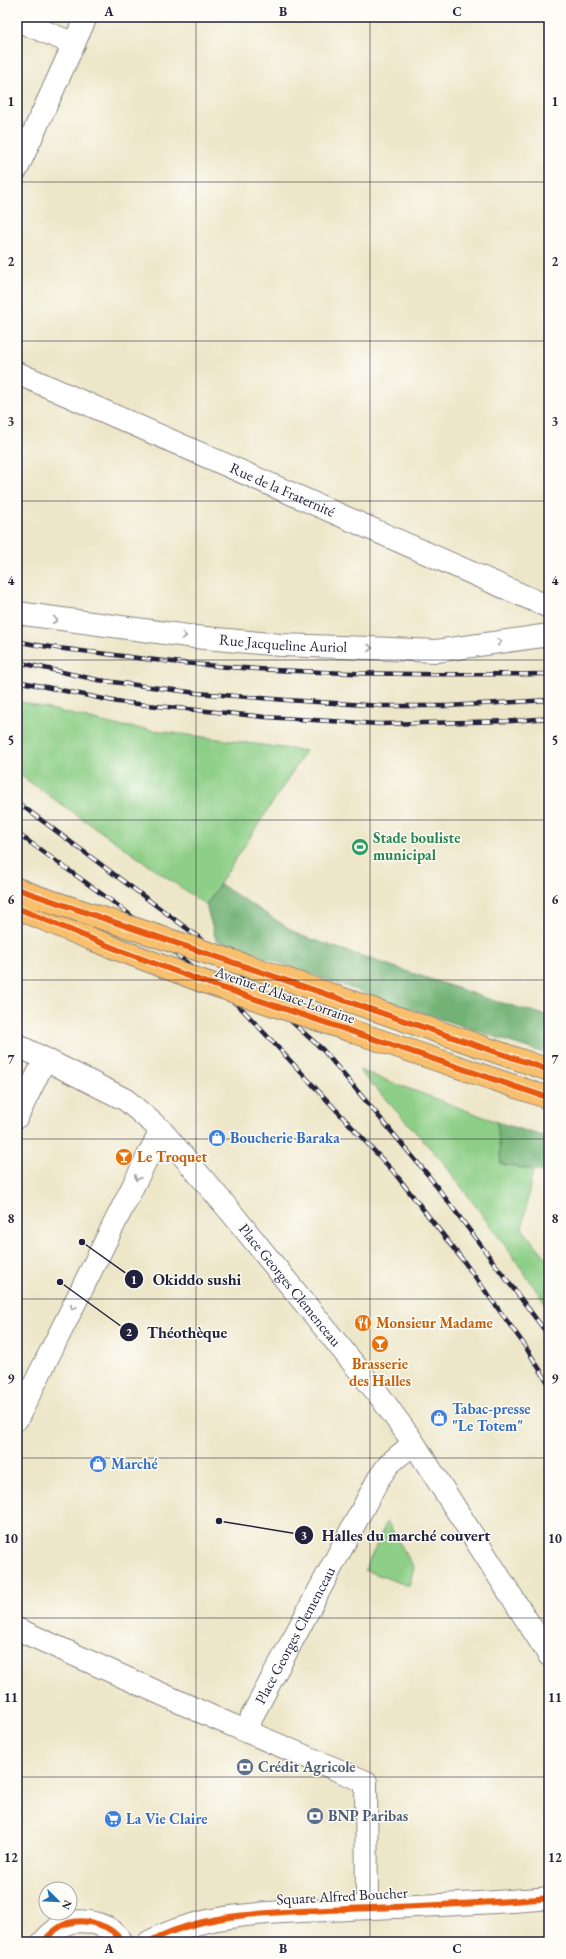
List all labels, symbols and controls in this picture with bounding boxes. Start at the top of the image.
text: A [103,3,114,20]
text: B [279,3,287,20]
text: C [452,3,462,20]
text: 1 [8,93,15,110]
text: 1 [552,93,559,110]
text: 2 [8,253,15,270]
text: 2 [552,253,559,270]
text: 3 [8,413,15,430]
text: 3 [552,413,559,430]
street label: Rue de la Fraternité [227,458,338,521]
text: 4 [8,572,15,589]
text: 4 [552,572,559,589]
one-way arrow [52,615,58,624]
street label: Rue Jacqueline Auriol [218,629,348,656]
one-way arrow [181,631,187,640]
one-way arrow [496,638,502,647]
one-way arrow [367,644,373,653]
text: 5 [8,732,14,749]
text: 5 [552,732,558,749]
place label: Stade bouliste municipal [373,828,460,864]
sports icon: Stade bouliste municipal [350,837,370,857]
text: 6 [8,891,15,908]
text: 6 [552,891,559,908]
street label: Avenue d'Alsace-Lorraine [212,961,358,1027]
text: 7 [8,1051,15,1068]
text: 7 [552,1051,559,1068]
shop icon: Boucherie Baraka [207,1128,227,1148]
place label: Boucherie Baraka [230,1128,340,1147]
bar icon: Le Troquet [114,1147,134,1167]
place label: Le Troquet [137,1147,208,1166]
one-way arrow [134,1173,142,1181]
text: 8 [8,1210,15,1227]
text: 8 [552,1210,559,1227]
street label: Place Georges Clemenceau [235,1219,346,1350]
callout: Okiddo sushi [124,1265,249,1293]
text: Okiddo sushi [153,1269,242,1290]
text: 1 [131,1272,137,1288]
one-way arrow [70,1302,78,1310]
restaurant icon: Monsieur Madame [353,1313,373,1333]
place label: Monsieur Madame [376,1313,493,1332]
callout: Théothèque [119,1318,235,1346]
text: Théothèque [147,1322,227,1343]
text: 2 [126,1324,133,1340]
bar icon: Brasserie des Halles [370,1334,390,1354]
place label: Brasserie des Halles [349,1354,411,1390]
text: 9 [8,1370,15,1387]
text: 9 [552,1370,559,1387]
place label: Tabac-presse "Le Totem" [452,1399,531,1435]
shop icon: Tabac-presse "Le Totem" [429,1408,449,1428]
shop icon: Marché [88,1454,108,1474]
place label: Marché [111,1454,158,1473]
callout: Halles du marché couvert [294,1521,498,1549]
text: Halles du marché couvert [322,1525,490,1546]
text: 3 [301,1527,307,1543]
text: 10 [4,1530,18,1547]
text: 10 [548,1530,562,1547]
street label: Place Georges Clemenceau [250,1563,339,1707]
text: 11 [4,1689,18,1706]
text: 11 [548,1689,562,1706]
bank icon: Crédit Agricole [235,1757,255,1777]
place label: Crédit Agricole [258,1757,355,1776]
bank icon: BNP Paribas [305,1806,325,1826]
place label: BNP Paribas [328,1806,408,1825]
supermarket icon: La Vie Claire [103,1809,123,1829]
place label: La Vie Claire [126,1809,208,1828]
text: 12 [4,1849,18,1866]
text: 12 [548,1849,562,1866]
north arrow [38,1881,78,1921]
street label: Square Alfred Boucher [276,1883,408,1908]
text: N [59,1898,75,1912]
text: A [103,1940,114,1957]
text: B [279,1940,287,1957]
text: C [452,1940,462,1957]

